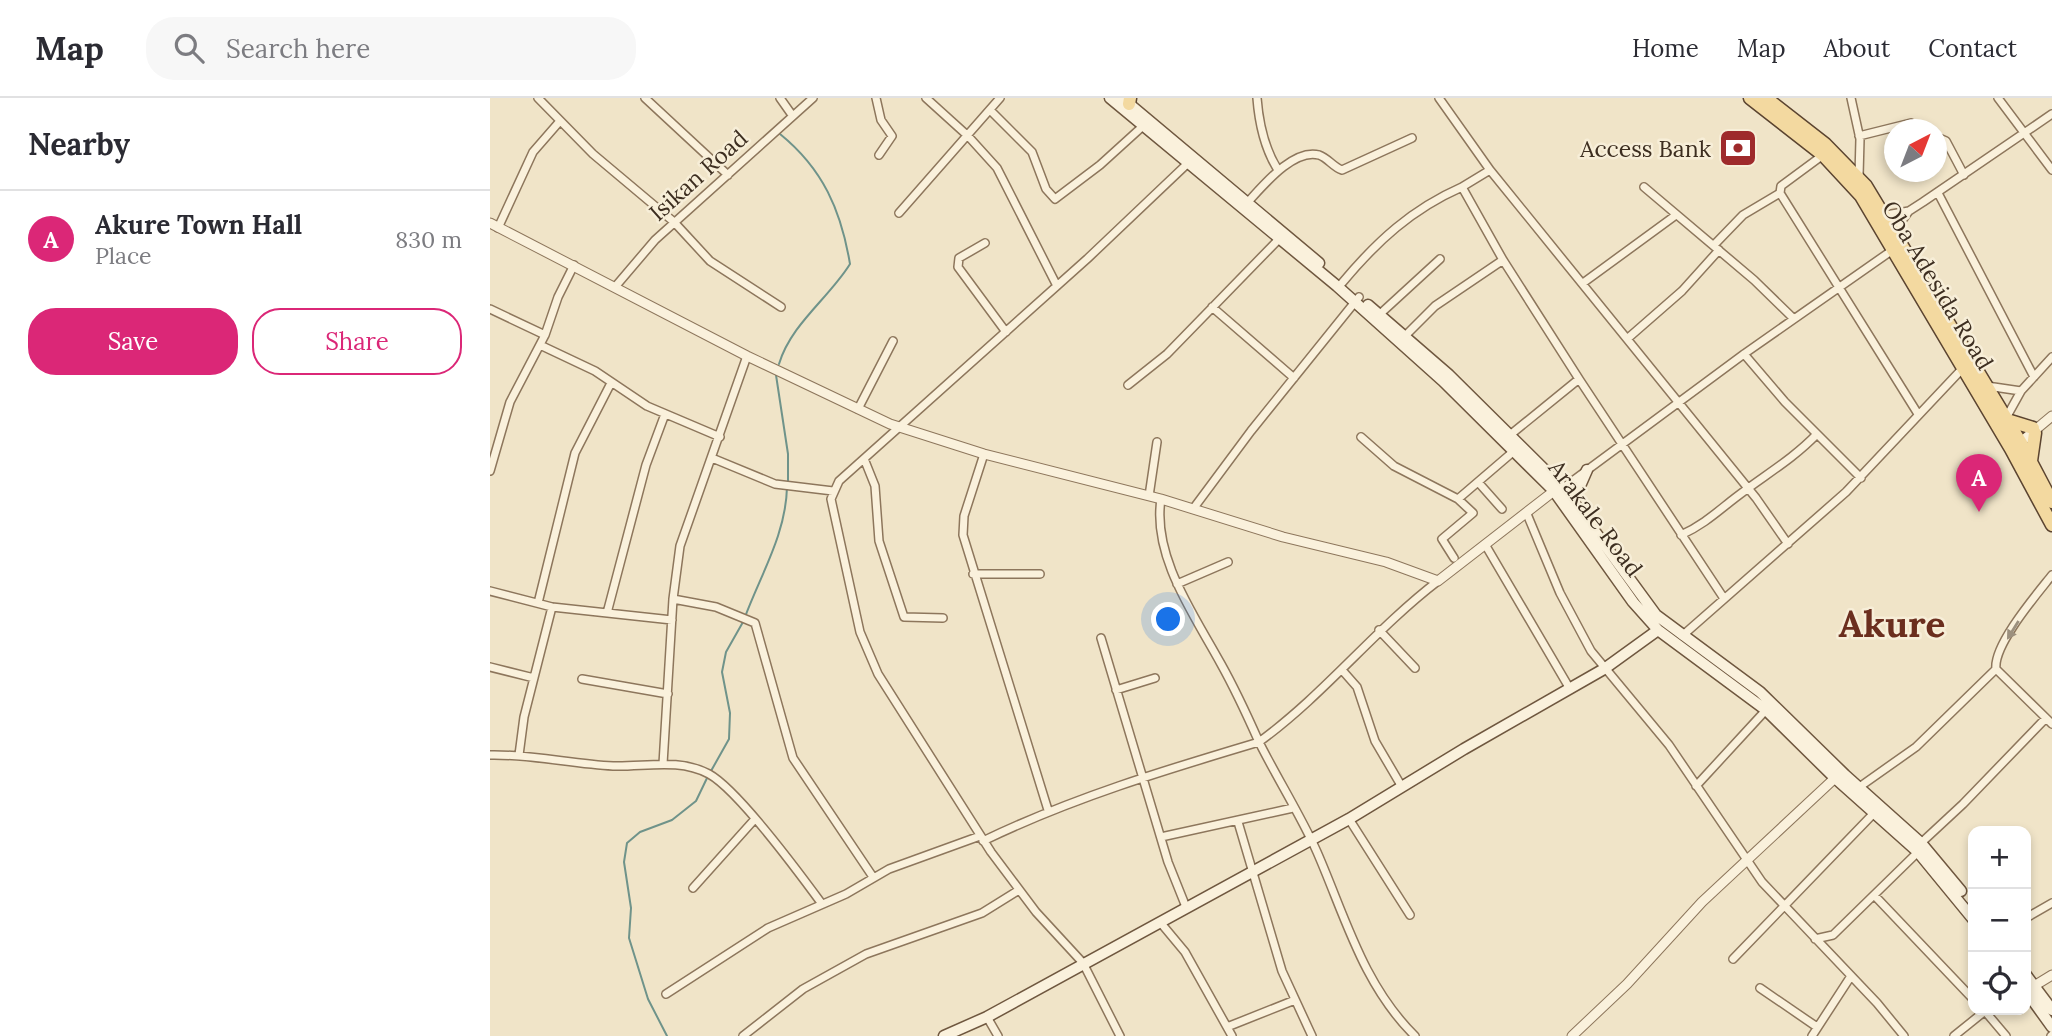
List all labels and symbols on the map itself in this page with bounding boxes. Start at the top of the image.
north arrow [1884,119,1947,182]
street label: Isikan Road [643,123,753,227]
bank icon: Access Bank [1717,127,1759,169]
place label: Access Bank [1579,134,1712,163]
street label: Oba Adesida Road [1876,195,2000,375]
street label: Arakale Road [1542,453,1649,582]
pin: A [1956,454,2002,512]
district label: Akure [1839,600,1945,647]
your location [1151,602,1185,636]
one-way arrow [2006,621,2019,640]

